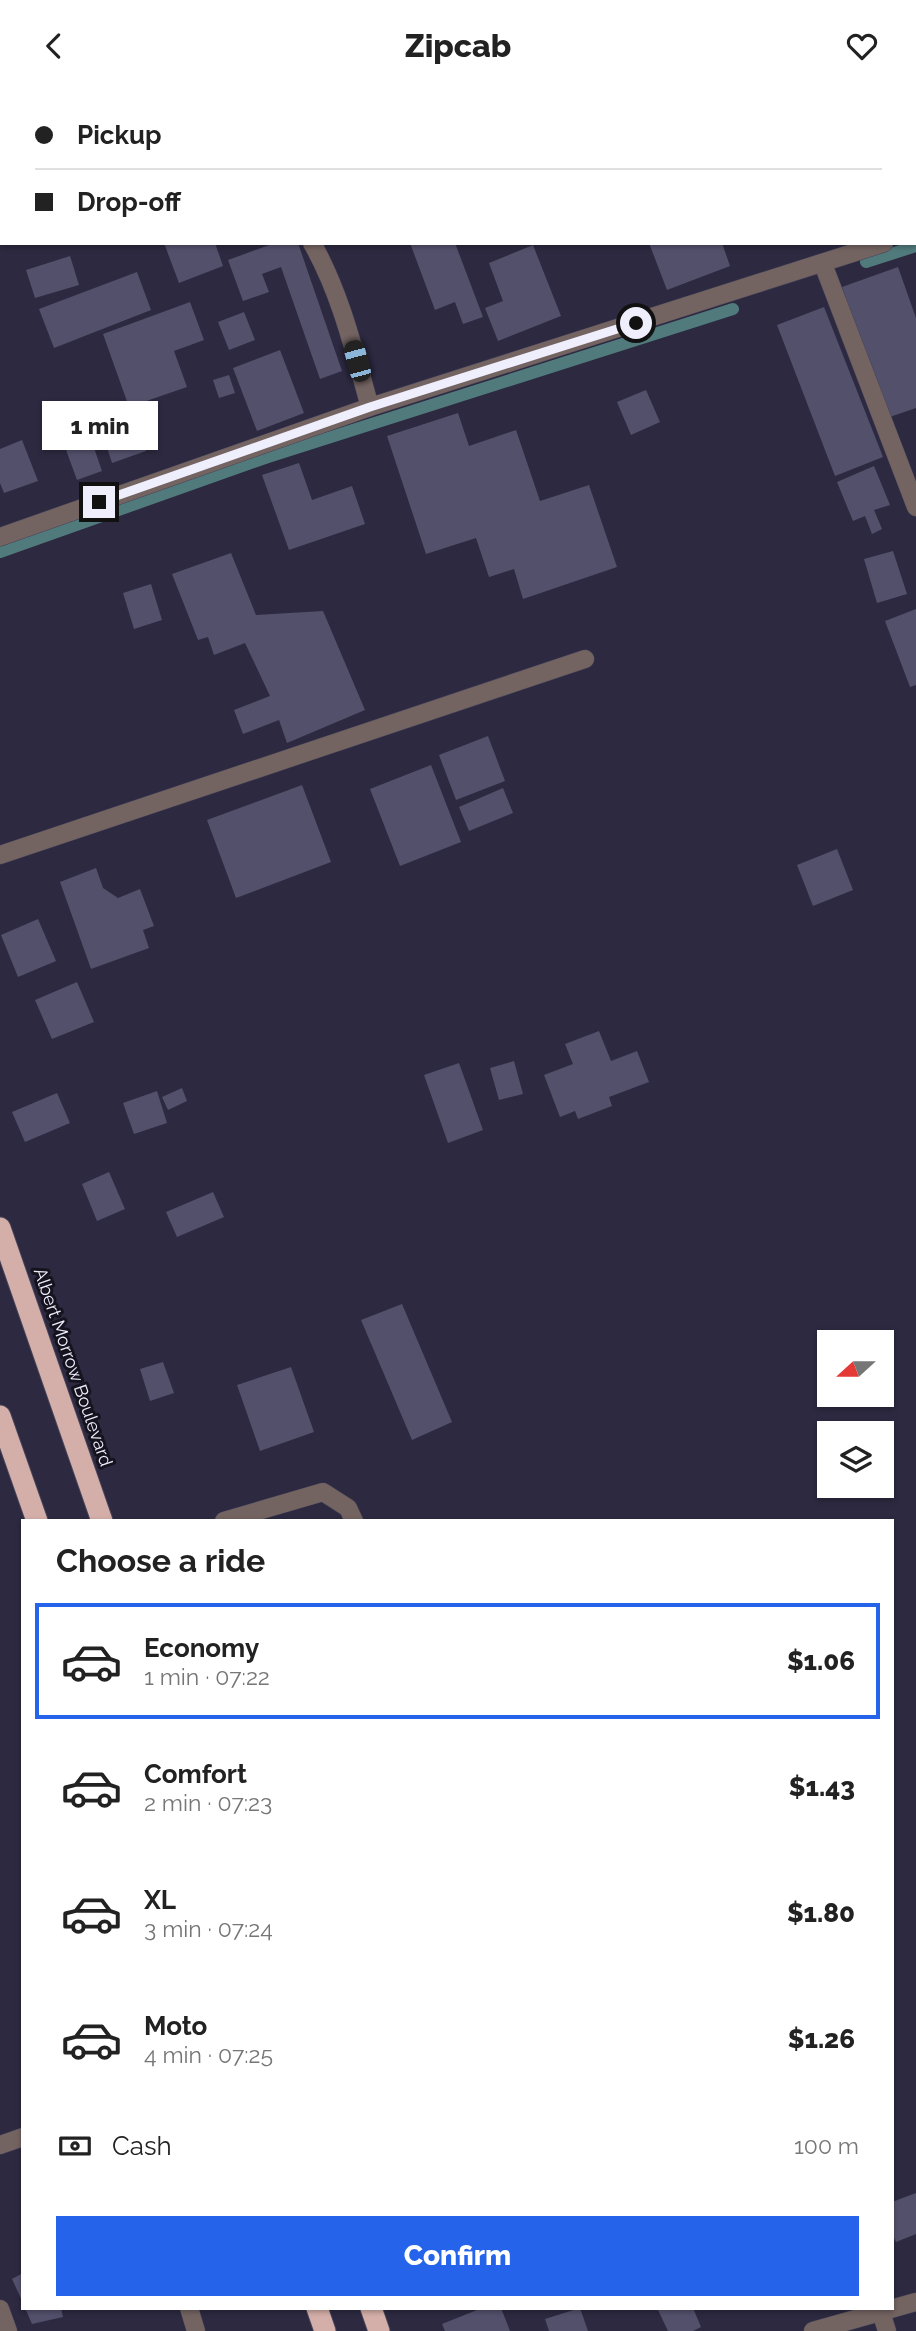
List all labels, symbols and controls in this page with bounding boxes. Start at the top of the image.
icon: back [35,27,73,65]
text: Zipcab [405,27,511,64]
icon: heart [843,27,881,65]
text: Pickup [77,120,162,150]
text: Drop-off [77,187,181,217]
route start [620,307,652,339]
car [342,338,373,384]
callout: 1 min [41,401,157,449]
text: 1 min [70,412,130,439]
route end [83,486,115,518]
street label: Albert Morrow Boulevard [30,1265,117,1469]
north arrow [817,1330,894,1407]
map controls [817,1330,894,1498]
button: layers [817,1421,894,1498]
text: Choose a ride [56,1542,265,1579]
icon: car [60,1630,123,1693]
text: Economy [144,1633,259,1663]
text: $1.06 [787,1646,855,1676]
text: 1 min · 07:22 [144,1663,270,1690]
icon: car [60,1756,123,1819]
text: Comfort [144,1759,247,1789]
text: $1.43 [789,1772,855,1802]
text: 2 min · 07:23 [144,1789,272,1816]
icon: car [60,1882,123,1945]
text: XL [144,1885,176,1915]
text: $1.80 [787,1898,855,1928]
text: 3 min · 07:24 [144,1915,273,1942]
icon: car [60,2008,123,2071]
text: Moto [144,2011,207,2041]
text: $1.26 [788,2024,855,2054]
text: 4 min · 07:25 [144,2041,273,2068]
icon: cash [56,2127,94,2165]
text: Cash [112,2131,172,2161]
text: 100 m [794,2132,859,2159]
button: Confirm [56,2216,859,2296]

